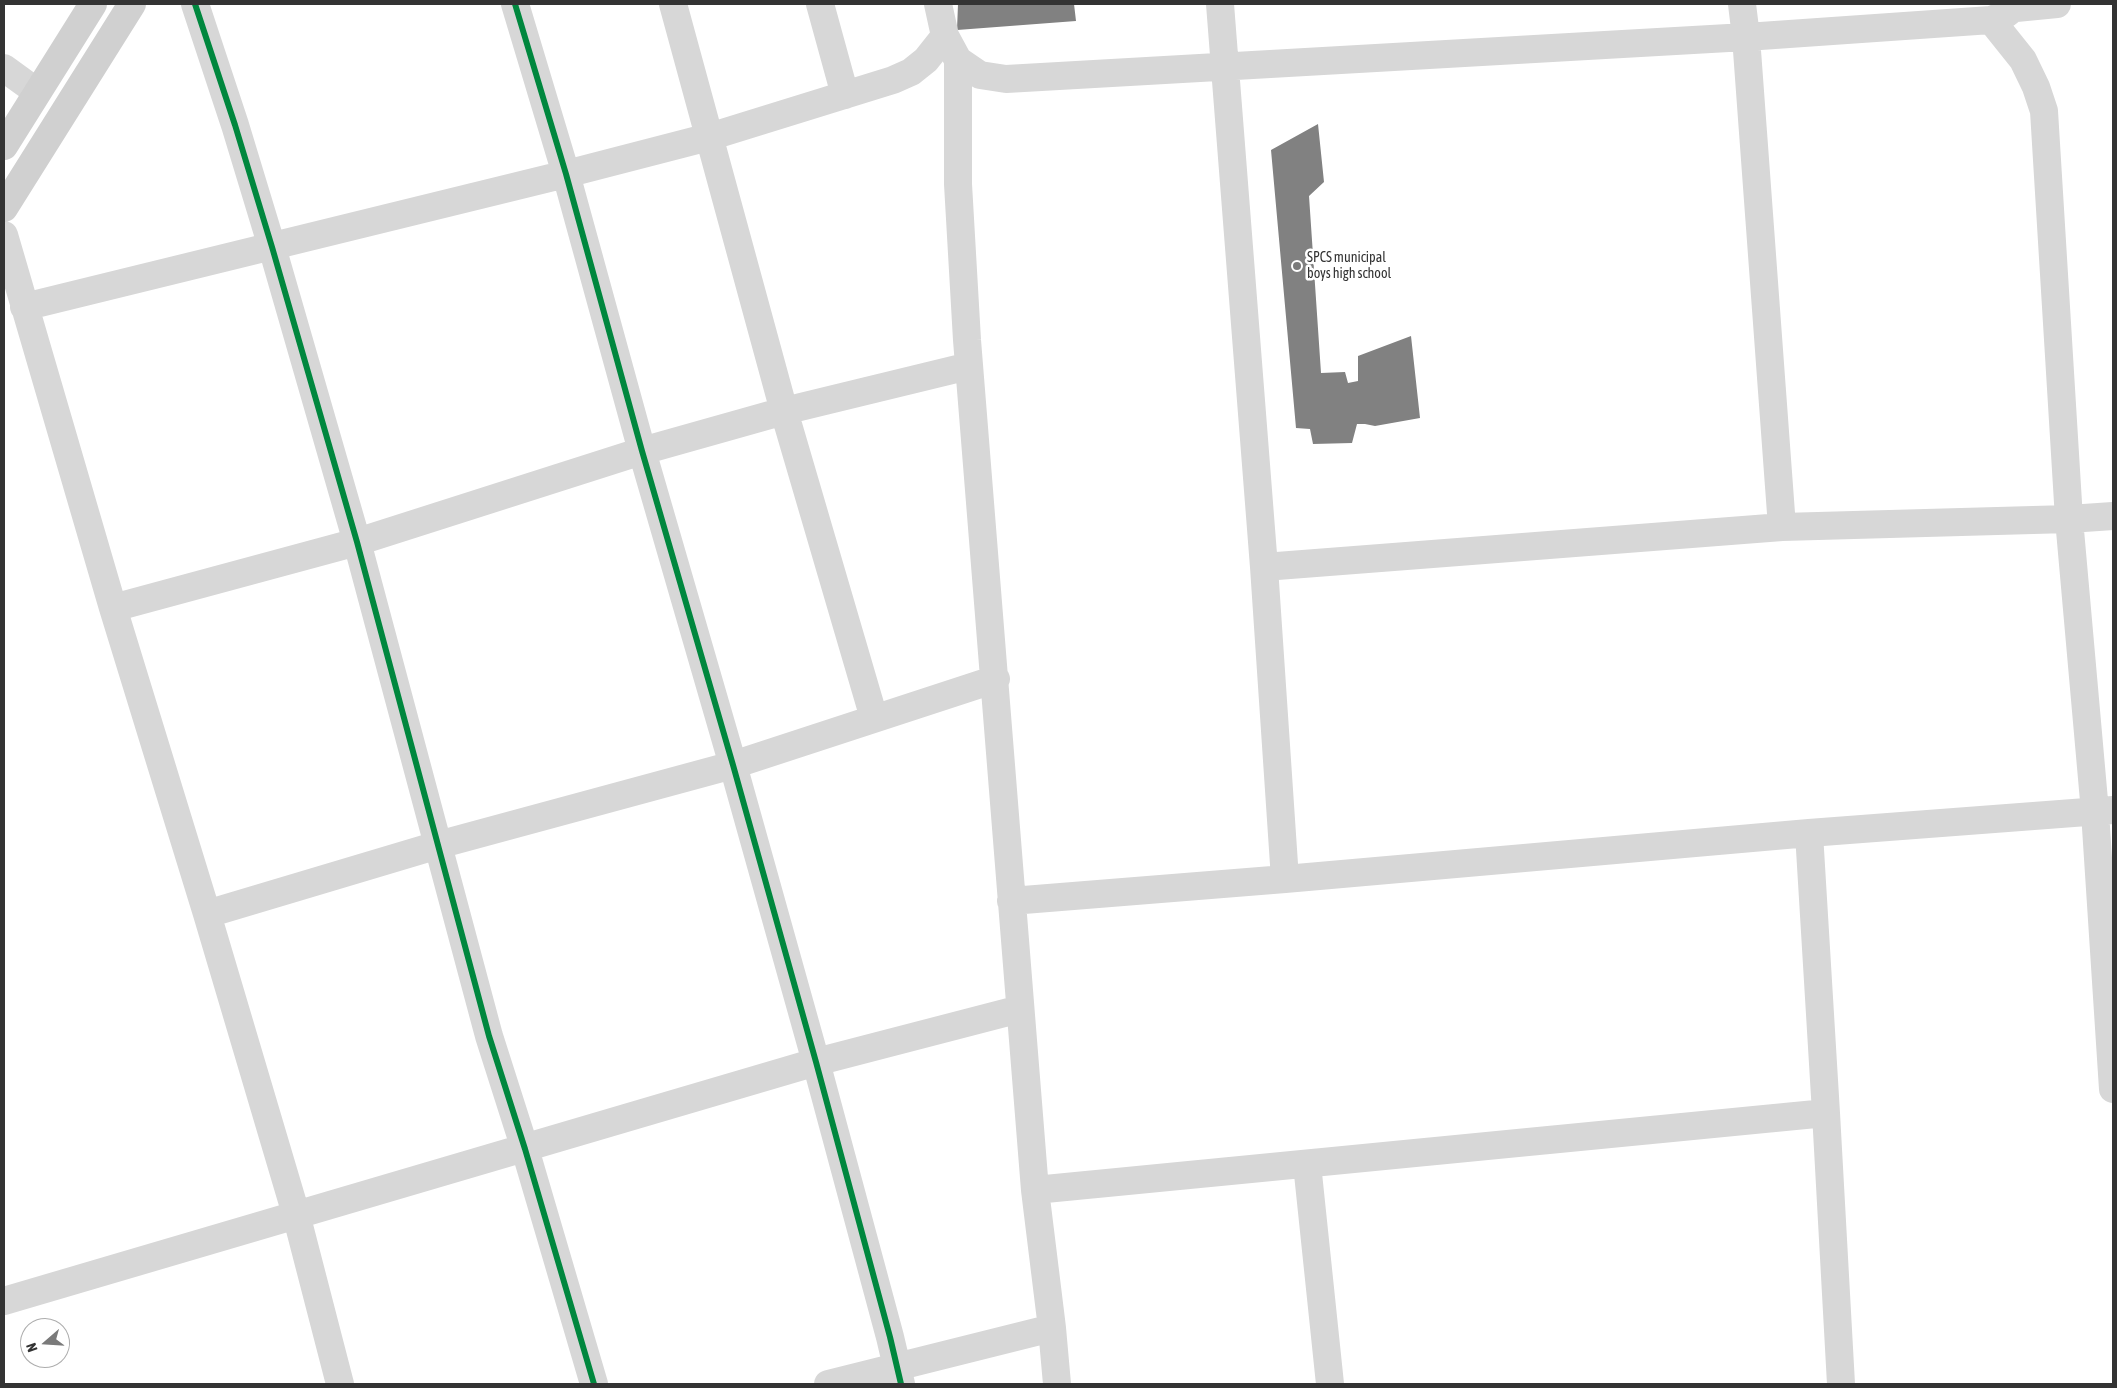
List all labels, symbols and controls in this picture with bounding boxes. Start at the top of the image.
place label: SPCS municipal boys high school [1307,250,1391,282]
marker: SPCS municipal boys high school [1291,260,1303,272]
north arrow [20,1318,70,1368]
text: N [23,1341,41,1354]

